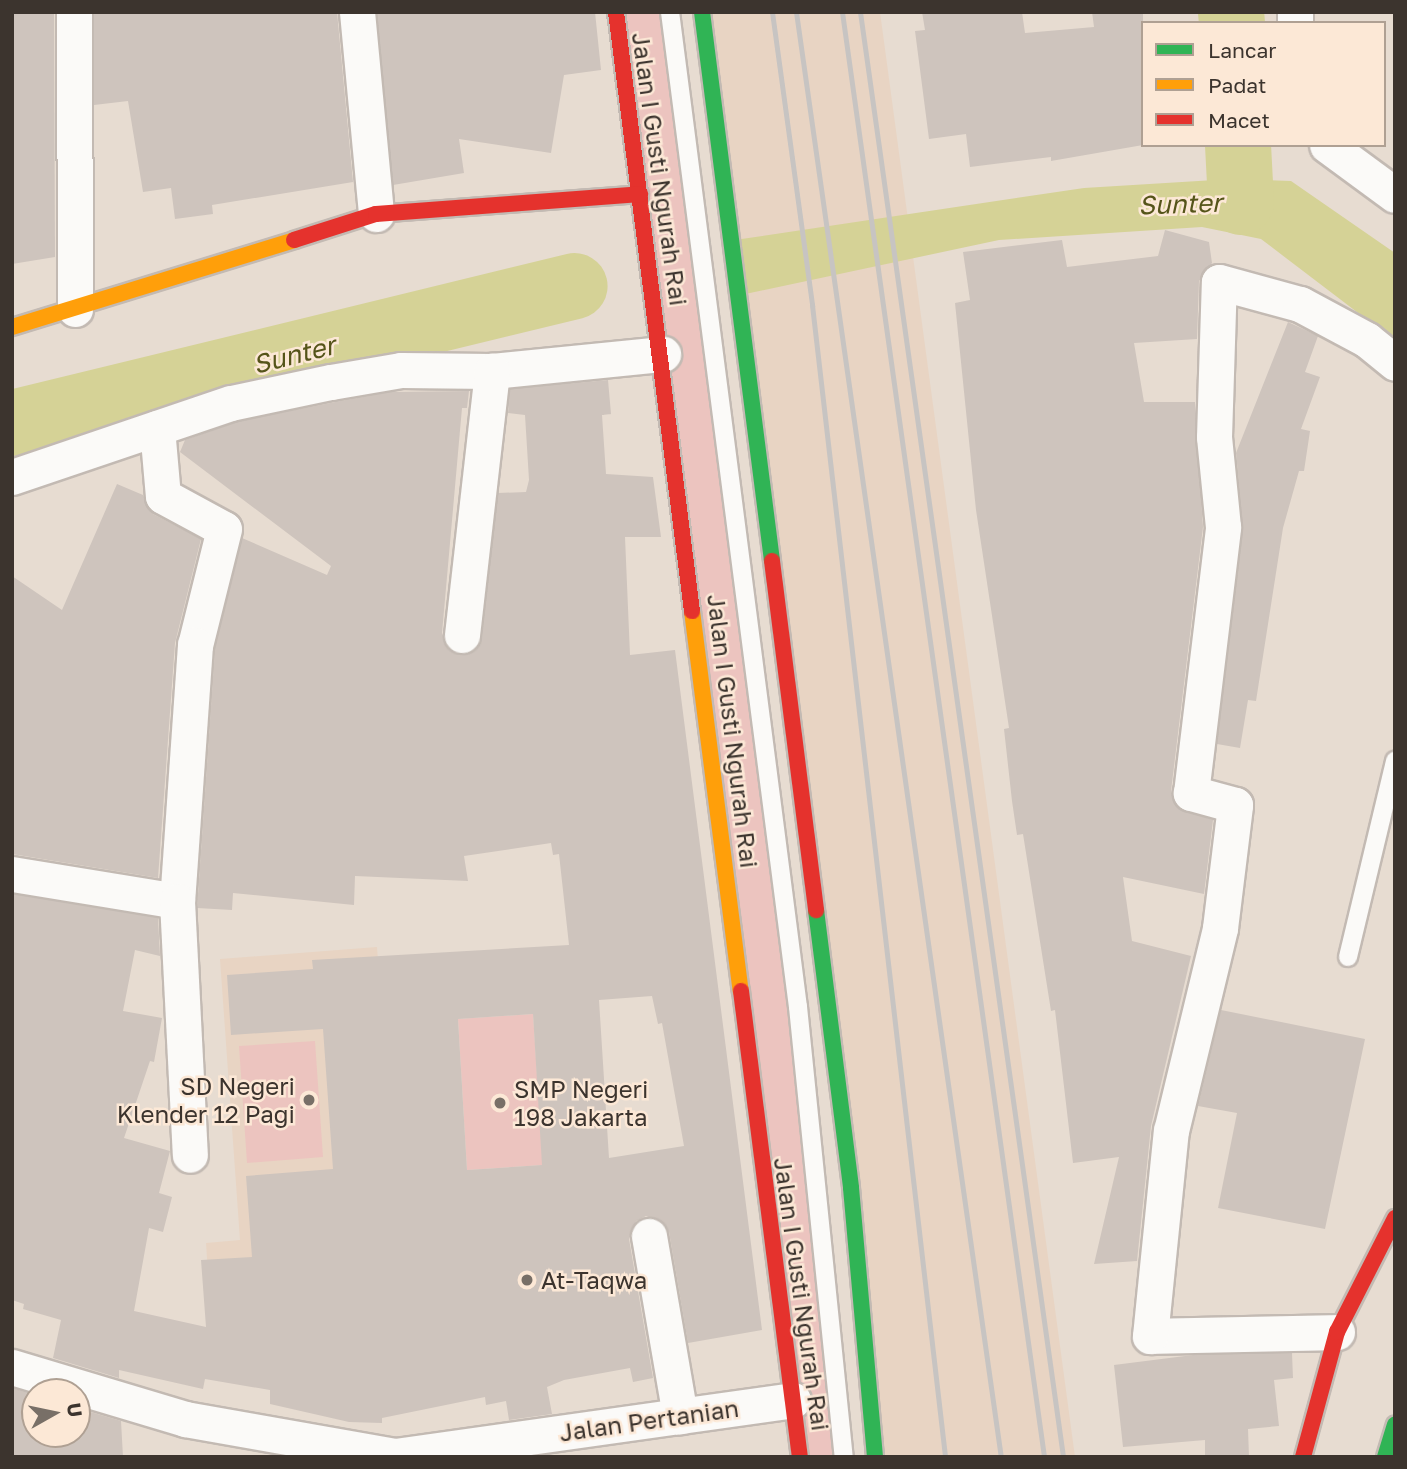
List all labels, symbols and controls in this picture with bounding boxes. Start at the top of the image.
legend [1141,21,1386,147]
street label: Jalan I Gusti Ngurah Rai [627,31,693,307]
text: Lancar [1208,37,1276,63]
text: Padat [1208,72,1266,98]
text: Macet [1208,107,1270,133]
water label: Sunter [1138,187,1222,221]
water label: Sunter [250,330,338,380]
street label: Jalan I Gusti Ngurah Rai [702,592,764,870]
place label: SD Negeri Klender 12 Pagi [117,1072,295,1128]
place label: SMP Negeri 198 Jakarta [514,1075,648,1131]
marker: SD Negeri Klender 12 Pagi [301,1092,317,1108]
marker: SMP Negeri 198 Jakarta [492,1095,508,1111]
street label: Jalan I Gusti Ngurah Rai [769,1156,835,1432]
place label: At-Taqwa [541,1266,647,1294]
marker: At-Taqwa [519,1272,535,1288]
north arrow [21,1378,91,1448]
street label: Jalan Pertanian [557,1393,741,1447]
text: U [63,1401,88,1419]

